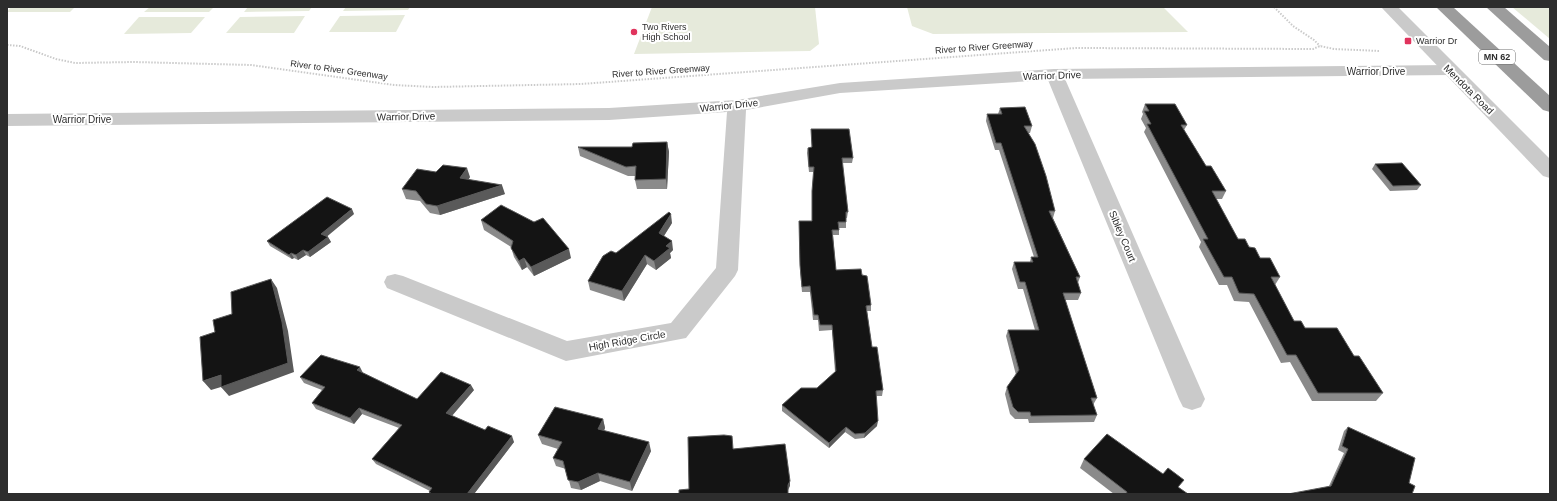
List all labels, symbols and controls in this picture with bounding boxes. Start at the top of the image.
place label: Two Rivers High School [642,22,691,42]
marker: Two Rivers High School [629,27,639,37]
marker: Warrior Dr [1403,36,1413,46]
place label: Warrior Dr [1416,36,1457,46]
street label: River to River Greenway [935,39,1034,55]
road number: MN 62 [1479,50,1515,64]
street label: River to River Greenway [290,58,389,82]
street label: Mendota Road [1442,62,1496,116]
street label: River to River Greenway [612,63,711,79]
street label: Warrior Drive [1347,66,1406,77]
street label: Warrior Drive [1023,69,1082,82]
street label: Warrior Drive [699,97,759,114]
street label: Warrior Drive [377,110,436,123]
street label: Warrior Drive [53,114,112,125]
street label: Sibley Court [1107,209,1138,264]
street label: High Ridge Circle [588,328,667,353]

